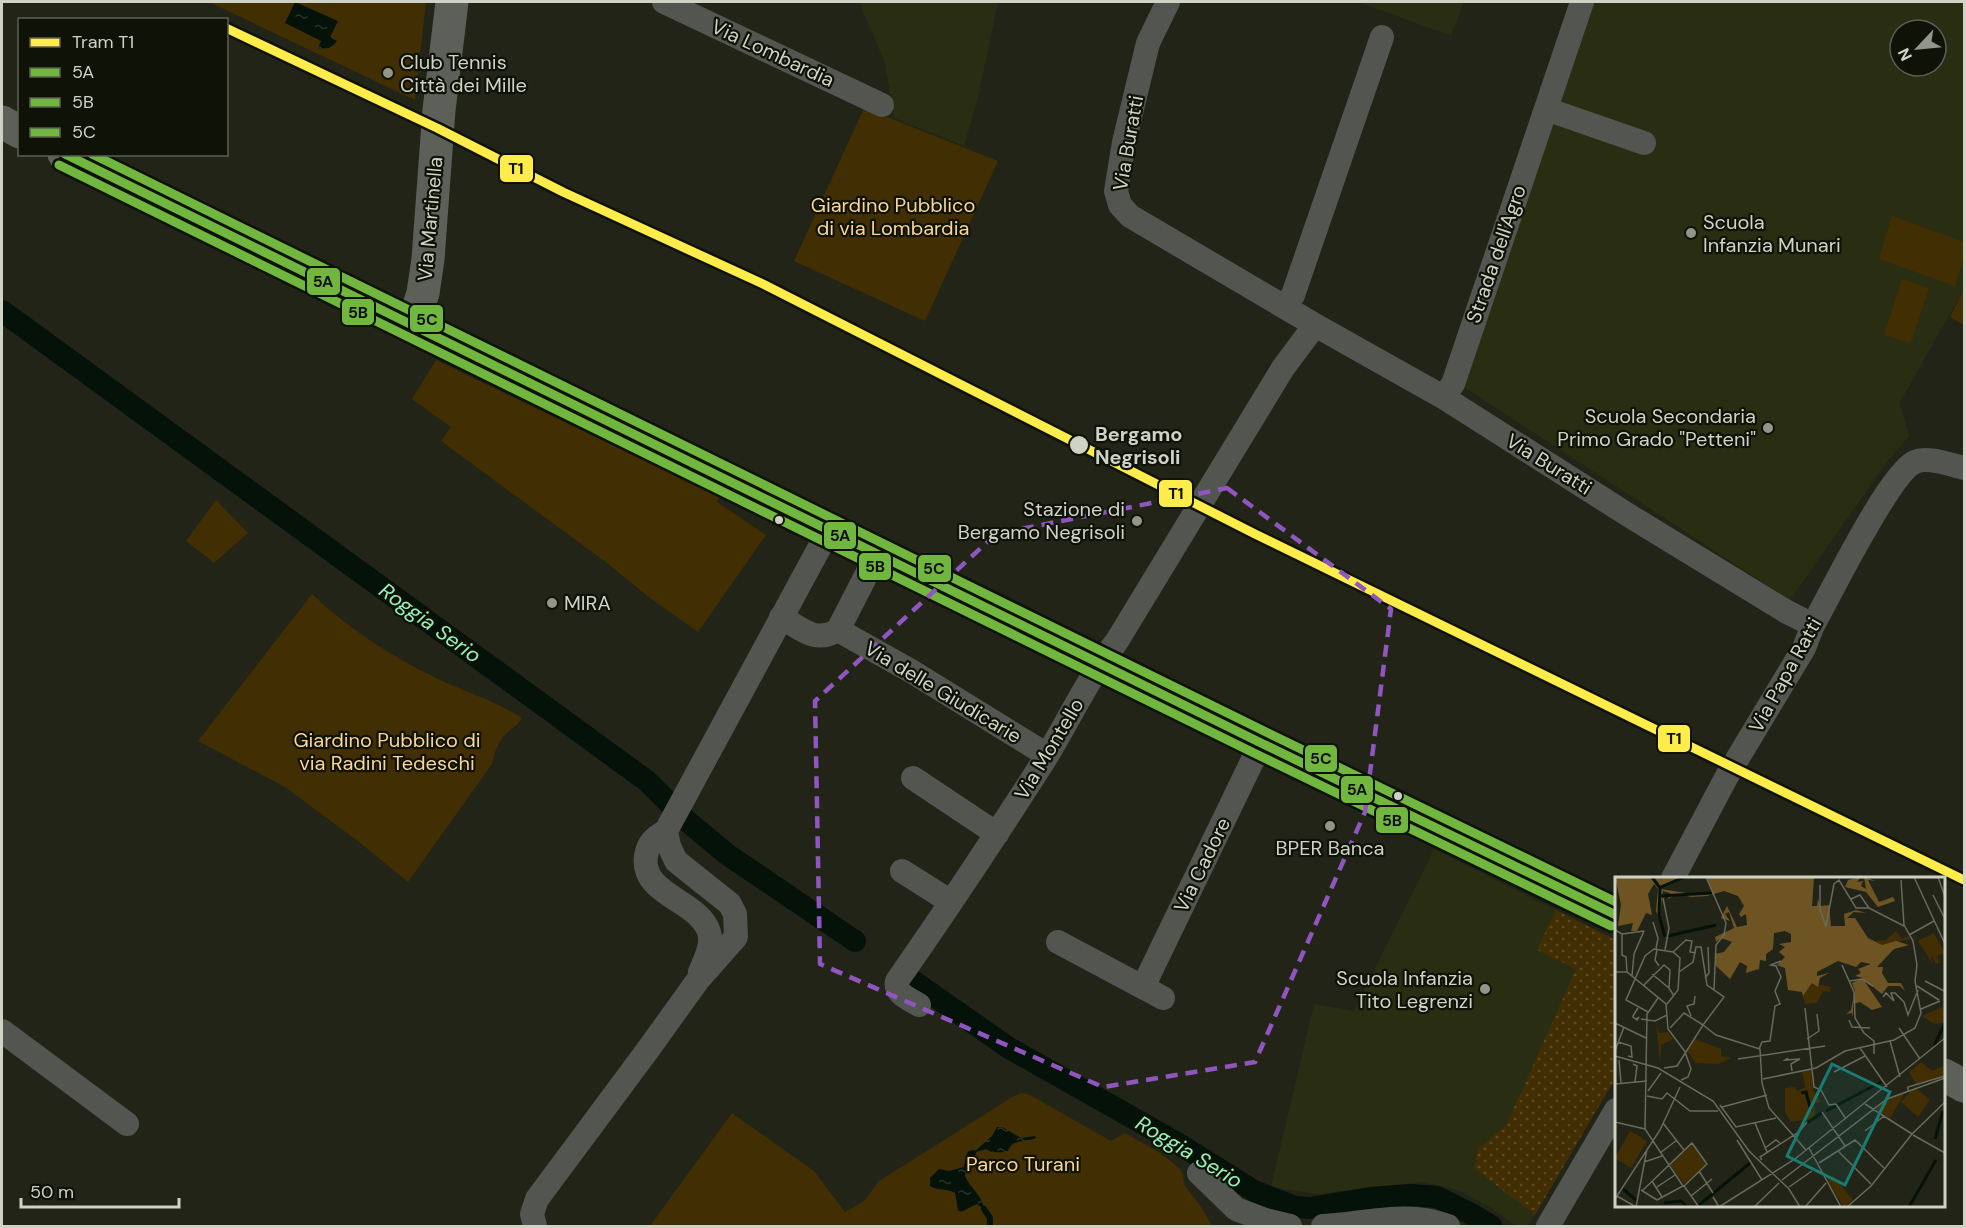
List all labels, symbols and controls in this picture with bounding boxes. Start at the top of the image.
street label: Via Lombardia [707,13,839,93]
legend [18,18,228,156]
north arrow [1888,18,1948,78]
text: Tram T1 [72,30,134,54]
text: N [1893,45,1917,64]
place label: Club Tennis Città dei Mille [400,49,527,98]
text: 5A [72,60,94,84]
marker: Club Tennis Città dei Mille [381,66,395,80]
text: 5B [72,90,94,114]
street label: Via Buratti [1107,93,1149,193]
text: 5C [72,120,96,144]
line badge: T1 [499,154,534,183]
street label: Via Martinella [412,156,448,282]
text: T1 [508,158,524,179]
street label: Strada dell'Agro [1460,181,1532,327]
park label: Giardino Pubblico di via Lombardia [811,192,975,241]
place label: Scuola Infanzia Munari [1703,209,1841,258]
marker: Scuola Infanzia Munari [1684,226,1698,240]
line badge: 5A [306,267,341,296]
text: 5A [313,271,333,292]
line badge: 5B [341,298,375,326]
text: 5B [348,302,368,323]
line badge: 5C [409,304,444,333]
text: 5C [416,309,438,330]
place label: Scuola Secondaria Primo Grado "Petteni" [1557,403,1756,452]
place label: Bergamo Negrisoli [1095,421,1182,470]
marker: Scuola Secondaria Primo Grado "Petteni" [1761,421,1775,435]
street label: Via Buratti [1501,427,1597,501]
marker: Bergamo Negrisoli [1068,434,1090,456]
line badge: T1 [1158,479,1193,508]
text: T1 [1168,483,1184,504]
place label: Stazione di Bergamo Negrisoli [958,496,1125,545]
unlabelled marker [773,514,785,526]
marker: Stazione di Bergamo Negrisoli [1130,514,1144,528]
line badge: 5A [823,521,857,550]
text: 5A [830,525,850,546]
line badge: 5B [858,552,892,581]
line badge: 5C [917,554,952,583]
text: 5B [865,556,885,577]
text: 5C [923,558,945,579]
water label: Roggia Serio [373,576,487,670]
place label: MIRA [564,590,611,616]
marker: MIRA [545,596,559,610]
street label: Via Papa Ratti [1743,613,1827,737]
street label: Via delle Giudicarie [860,635,1026,749]
street label: Via Montello [1008,693,1090,805]
line badge: T1 [1657,724,1691,753]
park label: Giardino Pubblico di via Radini Tedeschi [293,727,481,776]
text: T1 [1666,728,1682,749]
line badge: 5C [1304,744,1338,773]
text: 5C [1310,748,1332,769]
line badge: 5A [1340,775,1374,804]
text: 5A [1347,779,1367,800]
unlabelled marker [1392,790,1404,802]
line badge: 5B [1375,806,1409,834]
text: 5B [1382,810,1402,831]
street label: Via Cadore [1168,813,1236,917]
marker: BPER Banca [1323,819,1337,833]
place label: BPER Banca [1276,835,1384,861]
inset map [1615,877,1945,1207]
place label: Scuola Infanzia Tito Legrenzi [1336,965,1473,1014]
marker: Scuola Infanzia Tito Legrenzi [1478,982,1492,996]
water label: Roggia Serio [1130,1109,1248,1195]
park label: Parco Turani [966,1151,1080,1177]
scale bar [21,1171,178,1209]
text: 50 m [30,1180,74,1204]

